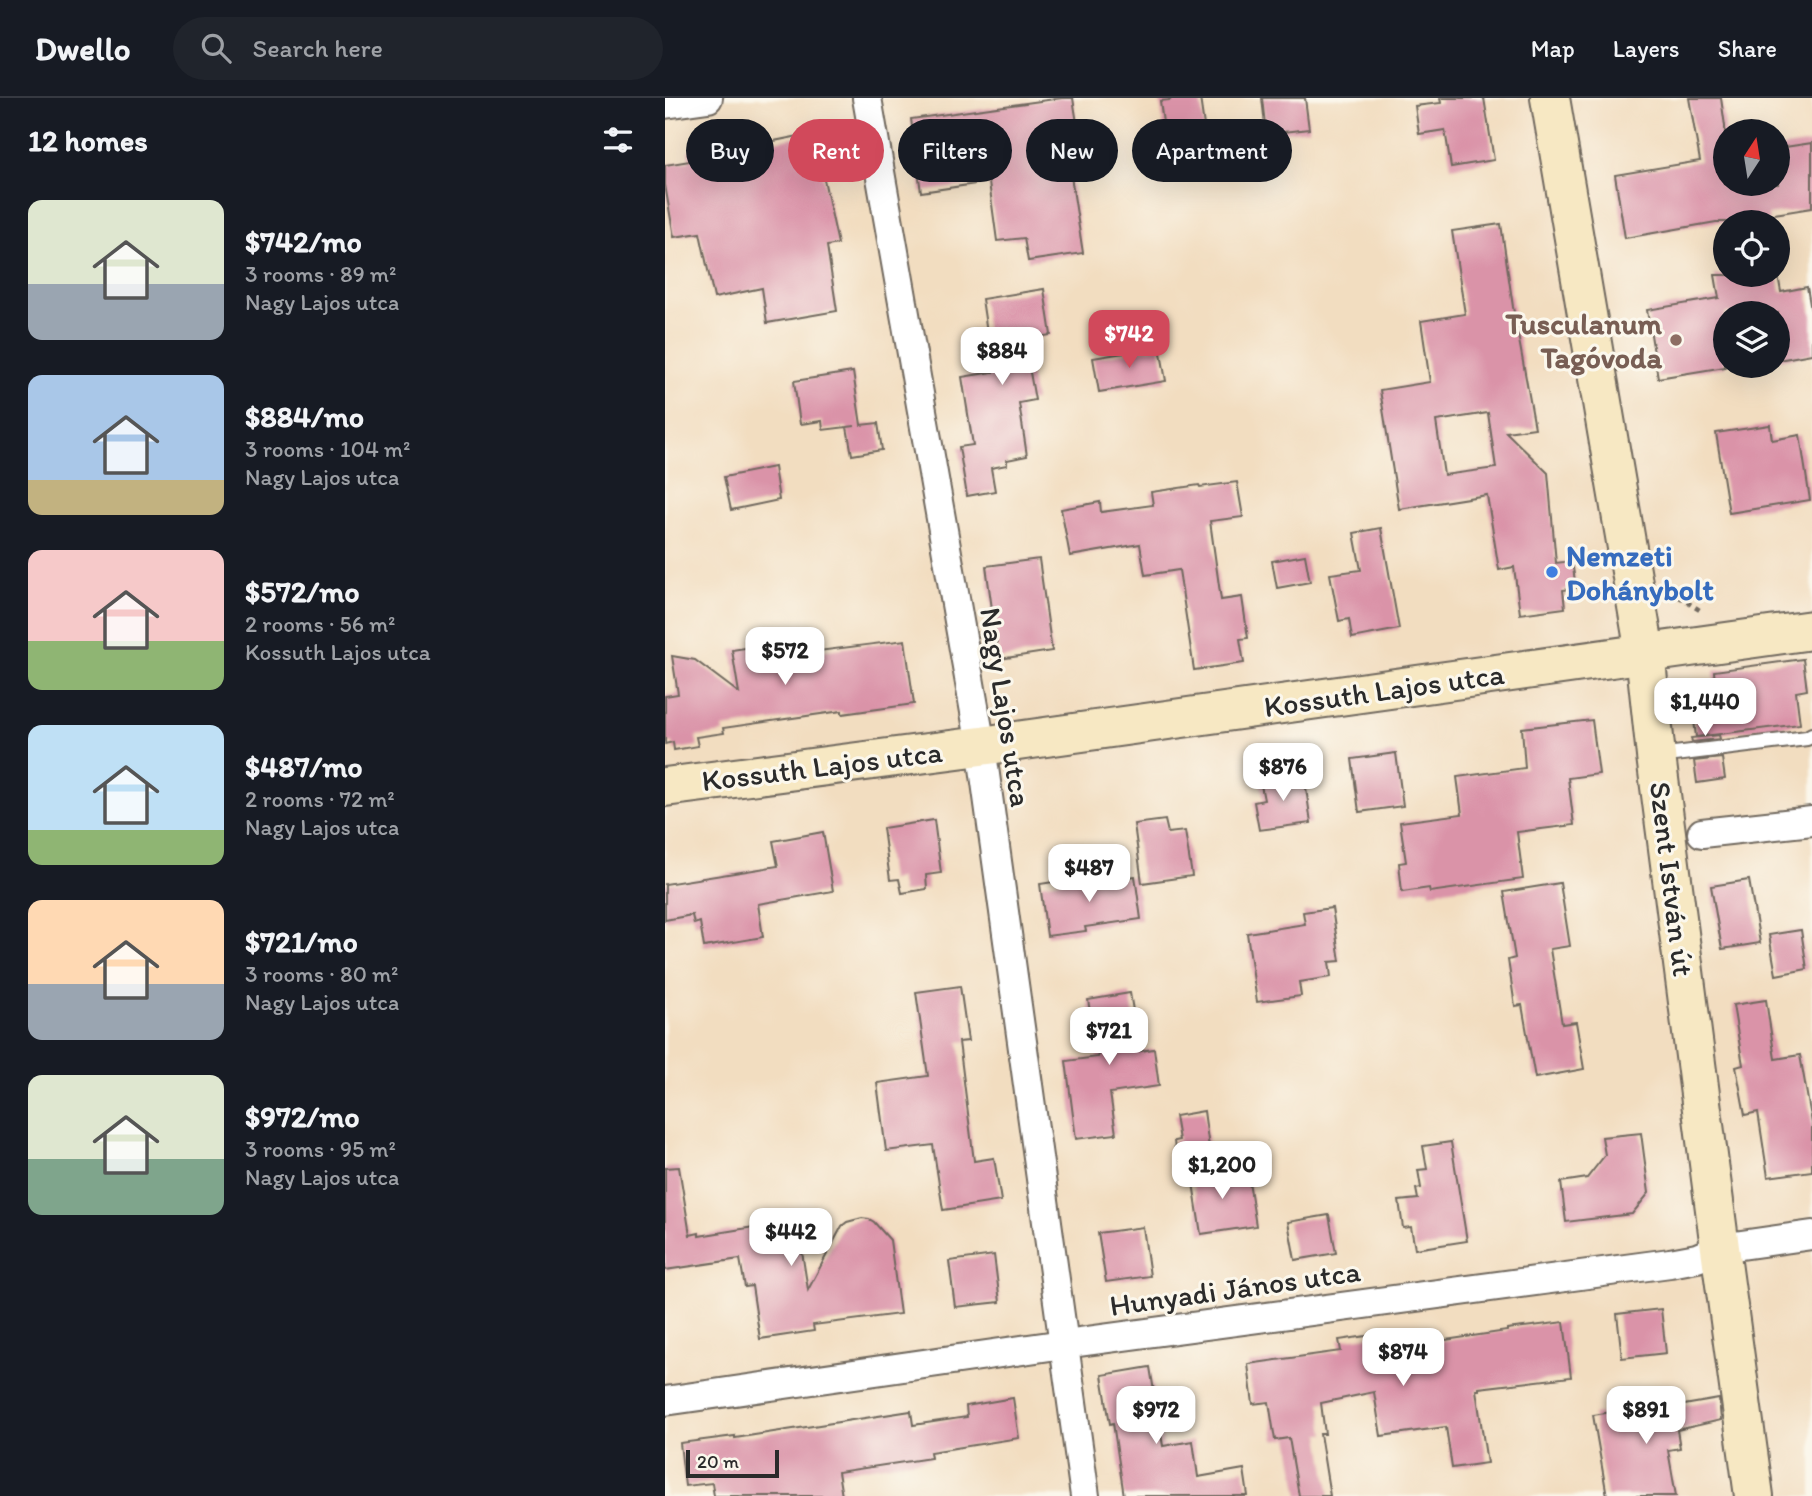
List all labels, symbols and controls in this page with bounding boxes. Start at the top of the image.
search box [173,17,663,80]
text: Dwello [35,29,131,68]
icon: search [197,29,235,67]
text: Search here [253,32,383,64]
text: Map [1531,34,1575,63]
text: Layers [1613,34,1680,63]
text: Share [1718,34,1777,63]
chip: Buy [686,119,774,182]
chip: Rent [788,119,884,182]
chip: Filters [898,119,1012,182]
chip: New [1026,119,1118,182]
chip: Apartment [1132,119,1292,182]
north arrow [1713,119,1790,196]
map controls [1713,119,1790,378]
icon: filters [599,121,637,159]
text: 12 homes [28,122,148,159]
button: locate [1713,210,1790,287]
text: $742/mo [245,223,362,260]
icon: home [84,228,168,312]
text: 3 rooms · 89 m² [245,260,396,288]
text: Nagy Lajos utca [245,288,399,316]
button: layers [1713,301,1790,378]
place label: Tusculanum Tagóvoda [1505,305,1663,376]
pin: $742 [1088,310,1170,370]
text: $742 [1105,319,1154,347]
pin: $884 [961,328,1043,387]
marker: Tusculanum Tagóvoda [1668,332,1684,348]
text: $884 [977,336,1027,364]
text: $884/mo [245,398,364,435]
icon: home [84,403,168,487]
text: 3 rooms · 104 m² [245,435,410,463]
text: Nagy Lajos utca [245,463,399,491]
place label: Nemzeti Dohánybolt [1566,537,1714,608]
marker: Nemzeti Dohánybolt [1544,564,1560,580]
text: $572/mo [245,573,360,610]
icon: home [84,578,168,662]
street label: Nagy Lajos utca [972,605,1040,810]
text: 2 rooms · 56 m² [245,610,396,638]
pin: $572 [744,628,826,687]
text: $572 [761,636,809,664]
text: Kossuth Lajos utca [245,638,431,666]
street label: Kossuth Lajos utca [1261,655,1507,725]
pin: $1,440 [1648,678,1762,738]
text: $1,440 [1670,687,1740,715]
street label: Kossuth Lajos utca [700,733,945,799]
pin: $876 [1242,744,1324,803]
text: $487/mo [245,748,363,785]
text: $876 [1259,752,1307,780]
icon: home [84,753,168,837]
street label: Szent István út [1642,780,1702,978]
text: 2 rooms · 72 m² [245,785,395,813]
text: Nagy Lajos utca [245,813,399,841]
pin: $487 [1048,844,1130,904]
text: $487 [1064,853,1114,881]
text: $721/mo [245,923,358,960]
icon: home [84,928,168,1012]
text: 3 rooms · 80 m² [245,960,399,988]
text: Nagy Lajos utca [245,988,399,1016]
pin: $721 [1068,1007,1150,1067]
text: $721 [1086,1016,1132,1044]
text: $972/mo [245,1098,360,1135]
icon: home [84,1103,168,1187]
text: 3 rooms · 95 m² [245,1135,396,1163]
pin: $1,200 [1165,1142,1279,1201]
text: $1,200 [1188,1150,1256,1178]
text: Nagy Lajos utca [245,1163,399,1191]
pin: $442 [750,1208,832,1268]
text: $442 [765,1217,817,1245]
street label: Hunyadi János utca [1107,1252,1363,1324]
pin: $874 [1362,1328,1444,1388]
text: $874 [1378,1337,1428,1365]
pin: $972 [1115,1386,1197,1446]
pin: $891 [1605,1386,1687,1446]
text: $972 [1132,1395,1180,1423]
text: $891 [1623,1395,1669,1423]
scale bar [686,1447,779,1479]
text: 20 m [697,1450,739,1473]

